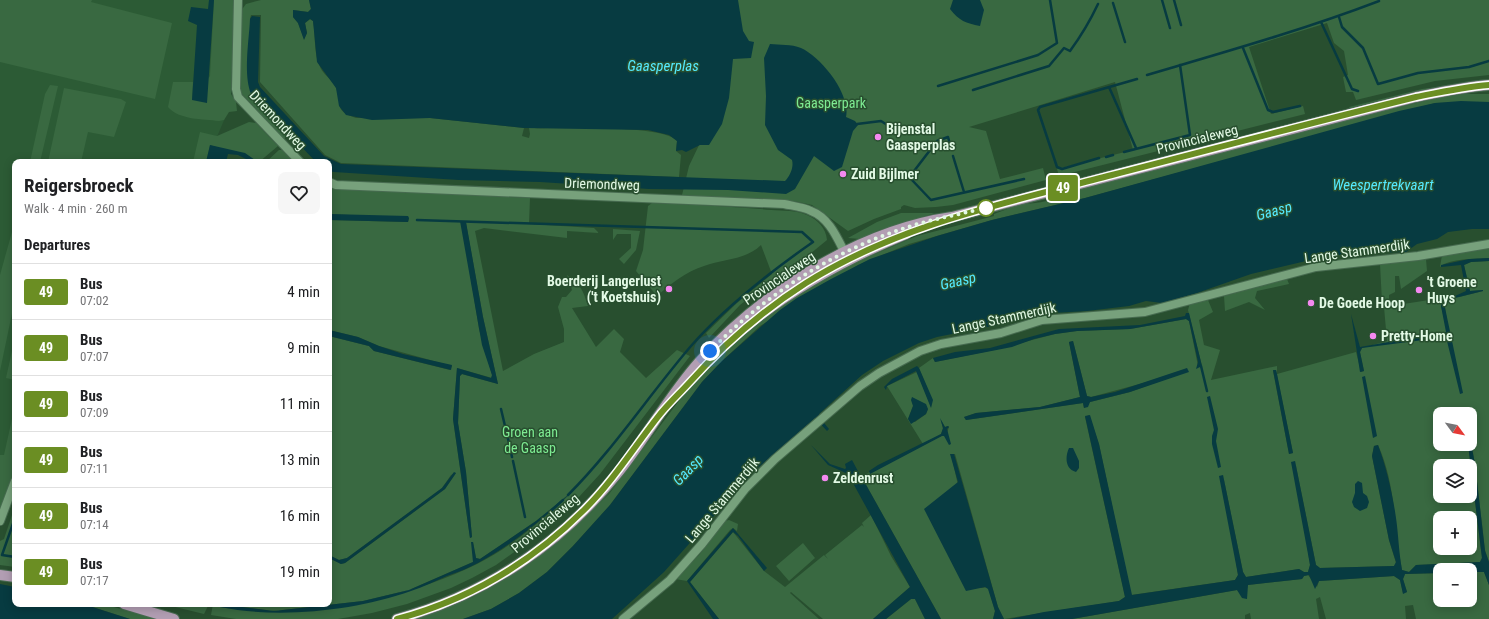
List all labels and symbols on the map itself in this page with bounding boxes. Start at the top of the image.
water label: Gaasperplas [627,57,699,75]
street label: Driemondweg [246,87,310,153]
park label: Gaasperpark [796,95,867,111]
place label: Bijenstal Gaasperplas [886,121,955,153]
street label: Provincialeweg [1155,121,1239,157]
marker: Bijenstal Gaasperplas [873,132,883,142]
place label: Zuid Bijlmer [851,166,919,182]
marker: Zuid Bijlmer [838,169,848,179]
street label: Driemondweg [564,175,640,193]
line badge: 49 [1045,175,1081,201]
water label: Weespertrekvaart [1332,176,1434,194]
water label: Gaasp [1254,198,1294,224]
unlabelled marker [977,199,995,217]
street label: Lange Stammerdijk [1303,236,1411,266]
street label: Provincialeweg [740,248,818,308]
water label: Gaasp [938,268,978,294]
place label: Boerderij Langerlust ('t Koetshuis) [547,273,661,306]
place label: 't Groene Huys [1427,274,1477,306]
marker: Boerderij Langerlust ('t Koetshuis) [664,284,674,294]
marker: 't Groene Huys [1414,285,1424,295]
place label: De Goede Hoop [1319,295,1405,311]
marker: De Goede Hoop [1306,298,1316,308]
street label: Lange Stammerdijk [950,299,1058,337]
place label: Pretty-Home [1381,328,1453,344]
marker: Pretty-Home [1368,331,1378,341]
your location [700,341,720,361]
north arrow [1433,407,1477,451]
park label: Groen aan de Gaasp [502,424,558,456]
water label: Gaasp [669,451,707,489]
street label: Lange Stammerdijk [682,454,763,546]
place label: Zeldenrust [833,470,893,486]
marker: Zeldenrust [820,473,830,483]
street label: Provincialeweg [508,490,582,556]

